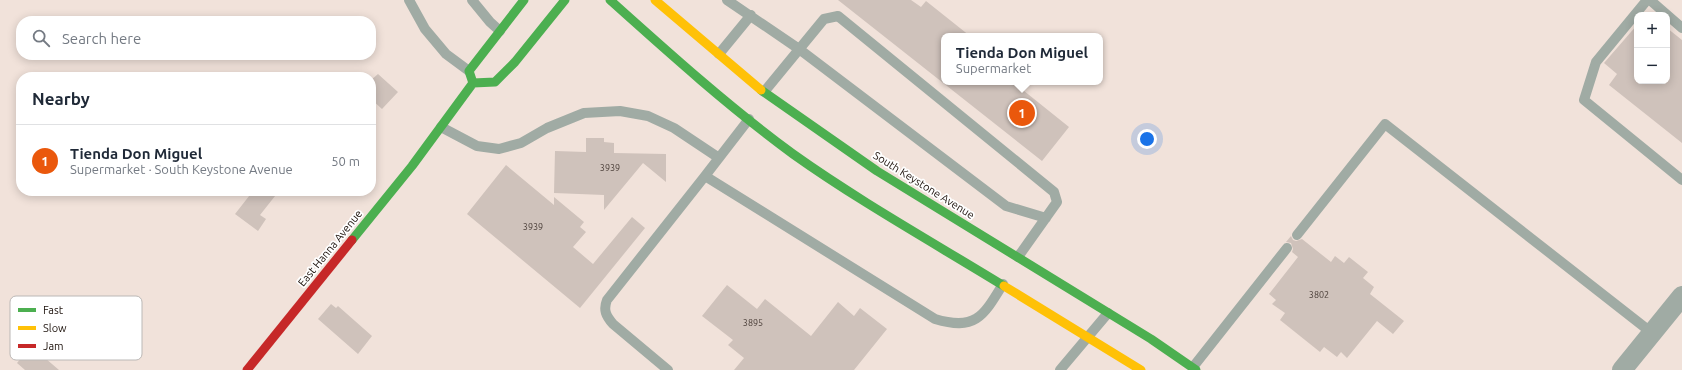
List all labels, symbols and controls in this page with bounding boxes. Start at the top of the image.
map controls [1634,12,1670,84]
button: + [1634,12,1670,48]
search box [16,16,376,60]
icon: search [30,27,52,49]
text: Search here [62,30,141,47]
popup [941,33,1103,85]
text: Tienda Don Miguel [956,44,1088,61]
button: − [1634,48,1670,84]
text: Supermarket [956,61,1031,75]
text: Nearby [32,89,90,108]
pin: 1 [1009,98,1035,128]
your location [1137,129,1157,149]
text: Tienda Don Miguel [70,145,202,162]
street label: South Keystone Avenue [871,149,977,221]
text: 1 [41,154,49,168]
text: 50 m [331,154,360,168]
text: Supermarket · South Keystone Avenue [70,162,293,176]
house number: 3939 [600,163,620,173]
street label: East Hanna Avenue [296,207,364,289]
house number: 3939 [523,222,543,232]
house number: 3802 [1309,290,1329,300]
legend [10,296,142,360]
text: Fast [43,304,64,316]
house number: 3895 [743,318,763,328]
text: Slow [43,322,67,334]
text: Jam [43,340,64,352]

